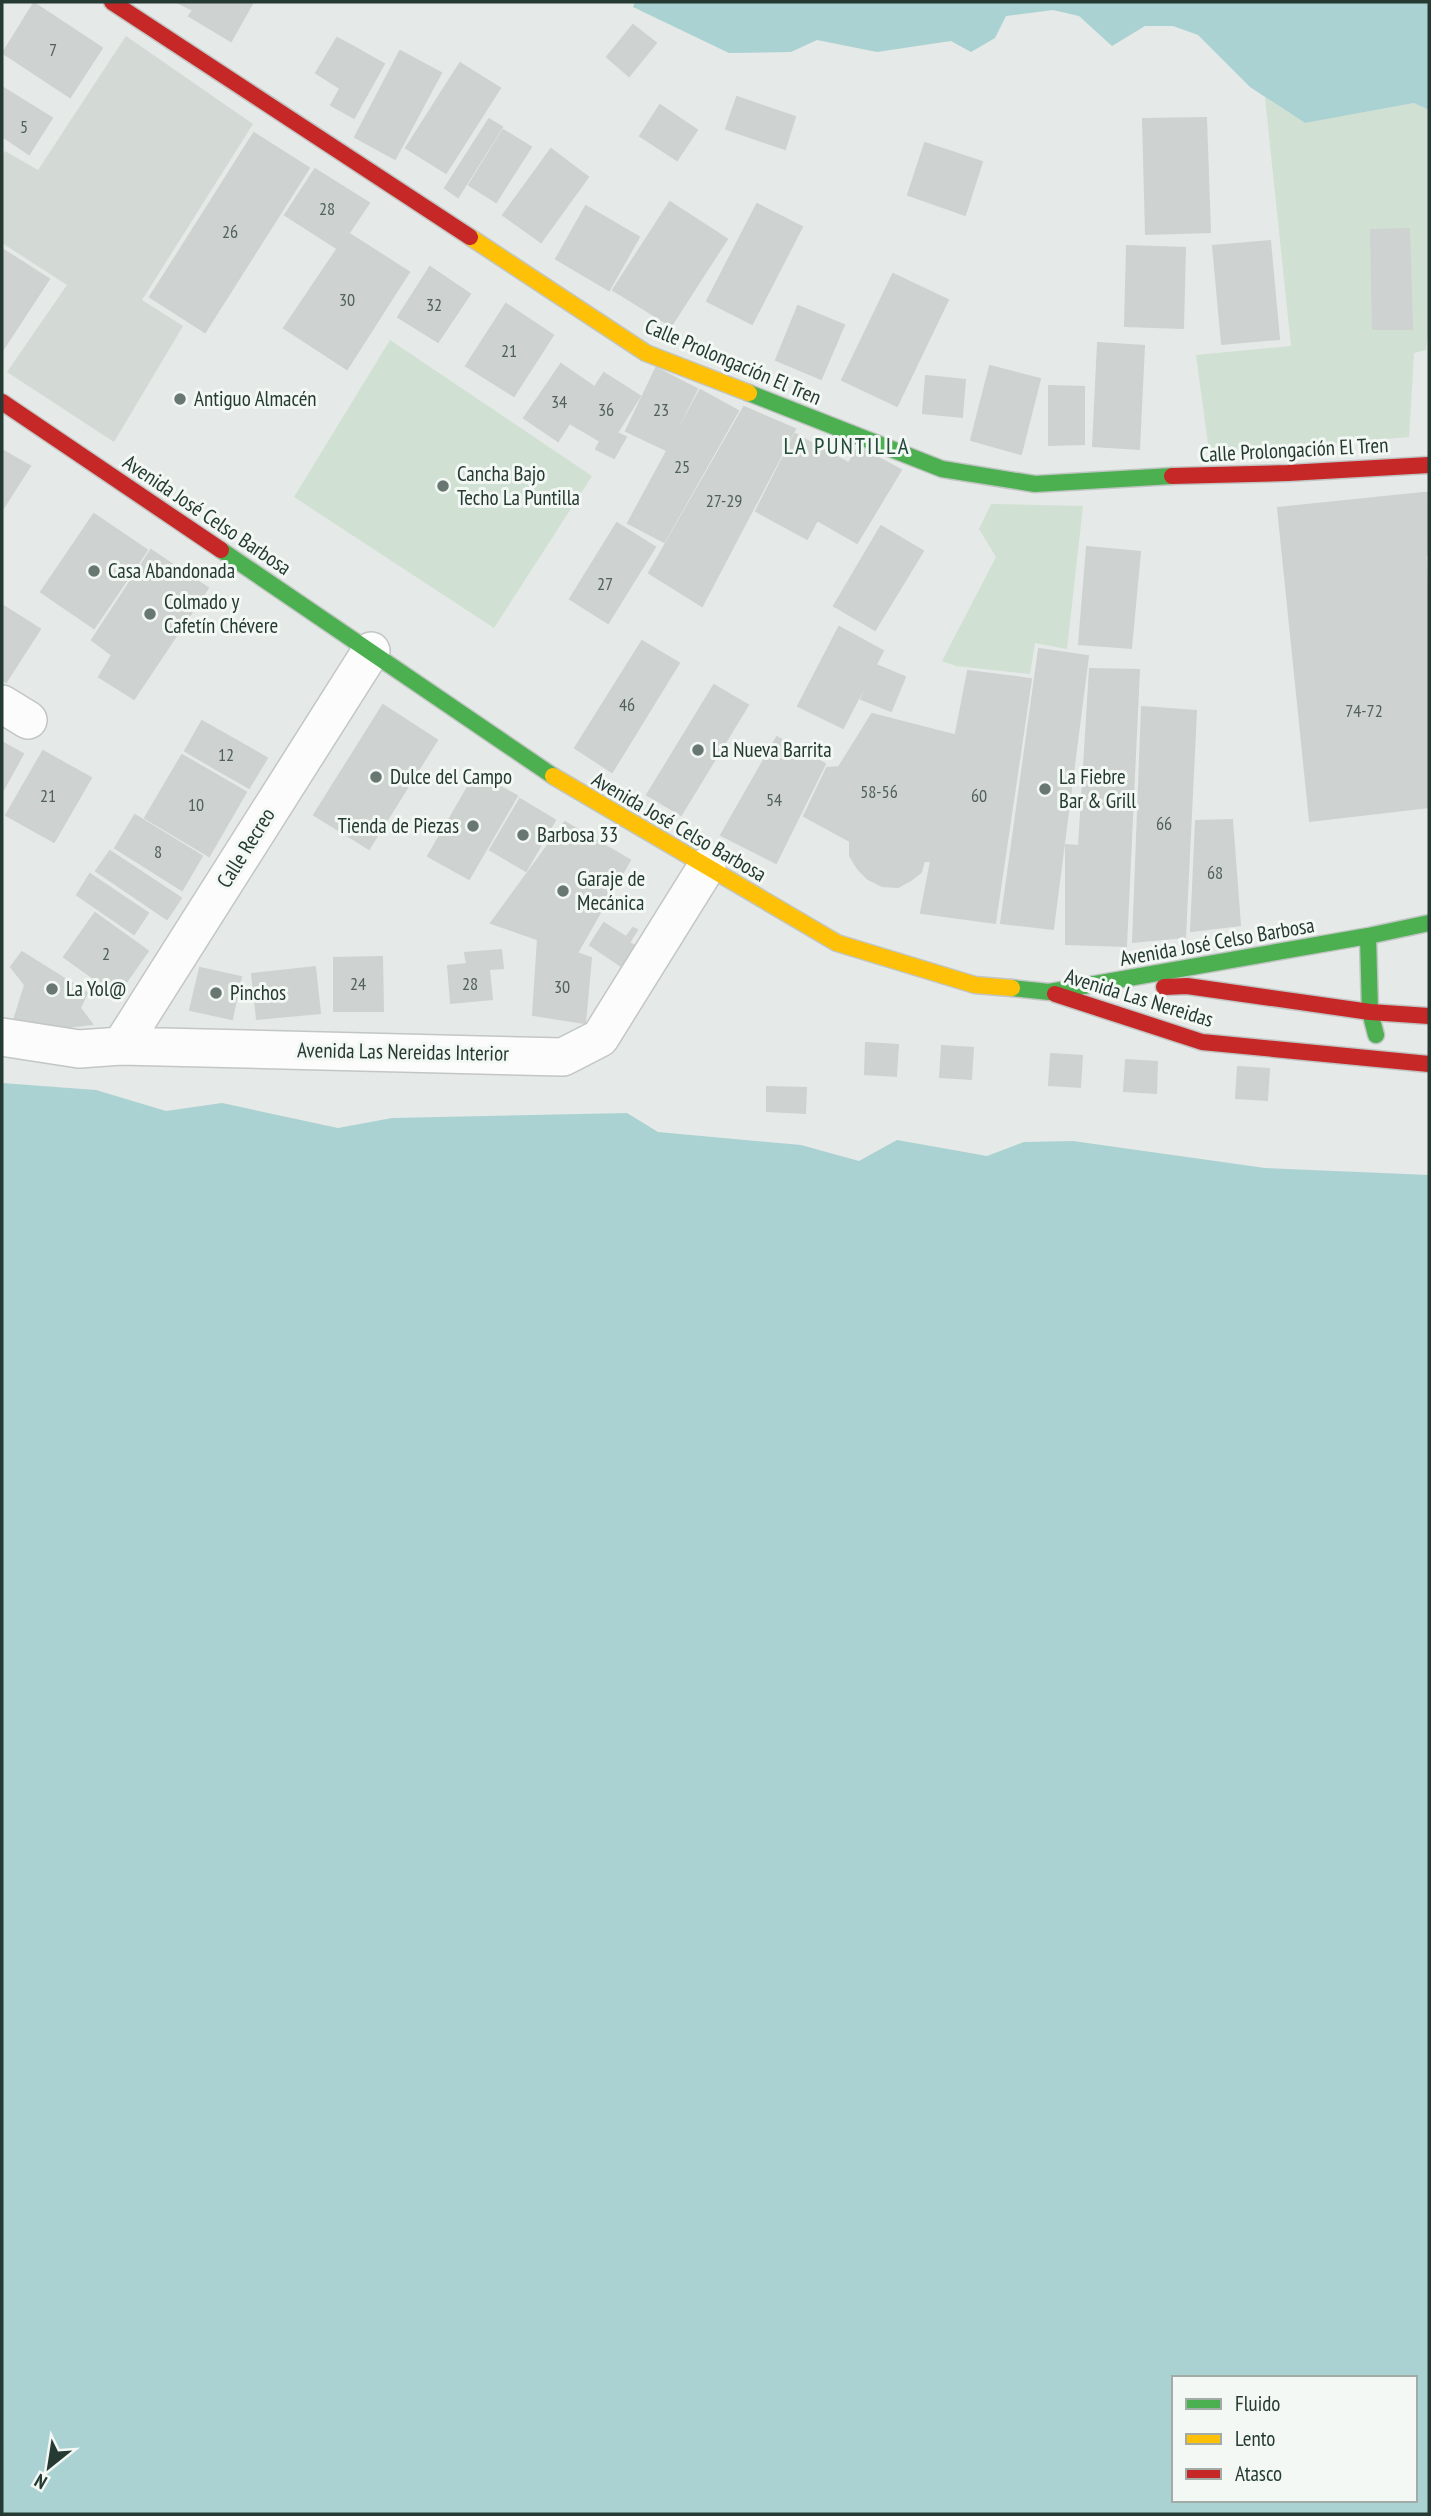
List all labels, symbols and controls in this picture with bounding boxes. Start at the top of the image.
house number: 7 [49,38,57,61]
house number: 5 [20,115,28,138]
house number: 28 [319,197,335,220]
house number: 26 [222,220,238,243]
house number: 30 [339,288,355,311]
house number: 32 [426,293,442,316]
street label: Calle Prolongación El Tren [641,312,825,411]
house number: 21 [501,339,517,362]
place label: Antiguo Almacén [194,385,317,412]
house number: 34 [551,390,567,413]
marker: Antiguo Almacén [172,391,188,407]
house number: 36 [598,398,614,421]
house number: 23 [653,398,669,421]
district label: LA PUNTILLA [783,431,911,460]
street label: Calle Prolongación El Tren [1199,431,1389,468]
street label: Avenida José Celso Barbosa [118,448,297,581]
house number: 25 [674,455,690,478]
place label: Cancha Bajo Techo La Puntilla [457,460,580,511]
marker: Cancha Bajo Techo La Puntilla [435,478,451,494]
house number: 27-29 [706,489,742,512]
place label: Casa Abandonada [108,557,235,584]
marker: Casa Abandonada [86,563,102,579]
house number: 27 [597,572,613,595]
place label: Colmado y Cafetín Chévere [164,588,278,639]
marker: Colmado y Cafetín Chévere [142,606,158,622]
house number: 46 [619,693,635,716]
house number: 74-72 [1345,699,1383,722]
place label: La Nueva Barrita [712,736,832,763]
marker: La Nueva Barrita [690,742,706,758]
house number: 12 [218,743,234,766]
place label: Dulce del Campo [390,763,512,790]
place label: La Fiebre Bar & Grill [1059,763,1136,814]
street label: Avenida José Celso Barbosa [587,766,771,888]
marker: Dulce del Campo [368,769,384,785]
house number: 58-56 [860,780,898,803]
marker: La Fiebre Bar & Grill [1037,781,1053,797]
house number: 21 [40,784,56,807]
house number: 60 [971,784,987,807]
house number: 54 [766,788,782,811]
house number: 10 [188,793,204,816]
street label: Calle Recreo [210,803,281,893]
place label: Tienda de Piezas [337,812,459,839]
house number: 66 [1156,812,1172,835]
marker: Tienda de Piezas [465,818,481,834]
place label: Barbosa 33 [537,821,618,848]
marker: Barbosa 33 [515,827,531,843]
house number: 8 [154,840,162,863]
house number: 68 [1207,861,1223,884]
place label: Garaje de Mecánica [577,865,645,916]
marker: Garaje de Mecánica [555,883,571,899]
street label: Avenida José Celso Barbosa [1117,911,1316,972]
house number: 2 [102,942,110,965]
street label: Avenida Las Nereidas [1062,962,1217,1033]
house number: 24 [350,972,366,995]
house number: 28 [462,972,478,995]
place label: La Yol@ [66,975,127,1002]
house number: 30 [554,975,570,998]
place label: Pinchos [230,979,286,1006]
marker: La Yol@ [44,981,60,997]
marker: Pinchos [208,985,224,1001]
street label: Avenida Las Nereidas Interior [297,1036,509,1067]
legend [1172,2376,1417,2502]
text: Fluido [1235,2390,1280,2417]
text: Lento [1235,2425,1275,2452]
north arrow [14,2432,84,2502]
text: Atasco [1235,2460,1282,2487]
text: N [30,2469,51,2495]

